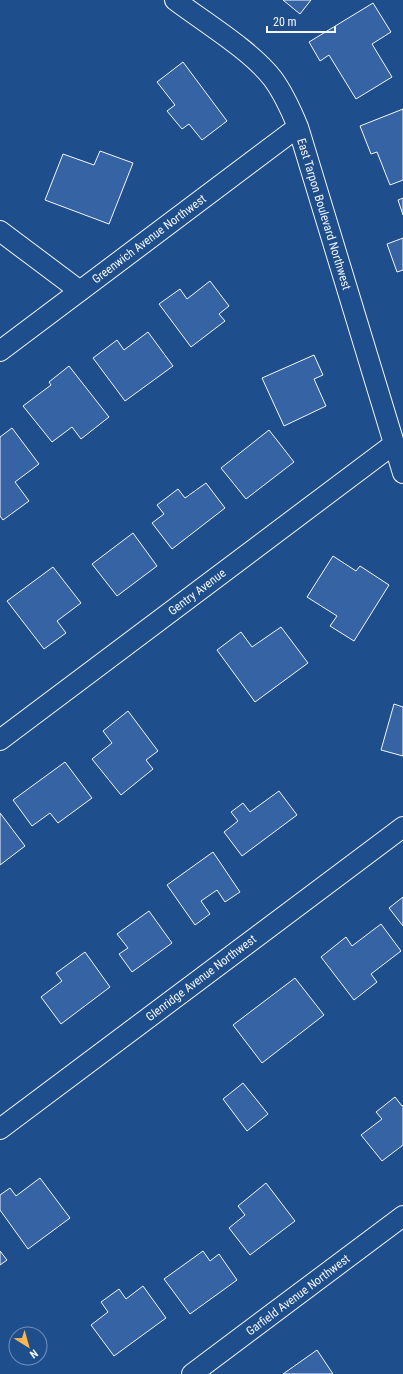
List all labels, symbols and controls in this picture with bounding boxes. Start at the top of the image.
scale bar [267,8,335,34]
text: 20 m [273,15,297,29]
street label: East Tarpon Boulevard Northwest [294,137,354,292]
street label: Greenwich Avenue Northwest [89,191,209,286]
street label: Gentry Avenue [166,566,229,618]
street label: Glenridge Avenue Northwest [143,932,259,1024]
street label: Garfield Avenue Northwest [243,1251,353,1338]
north arrow [8,1326,48,1366]
text: N [27,1346,40,1361]

